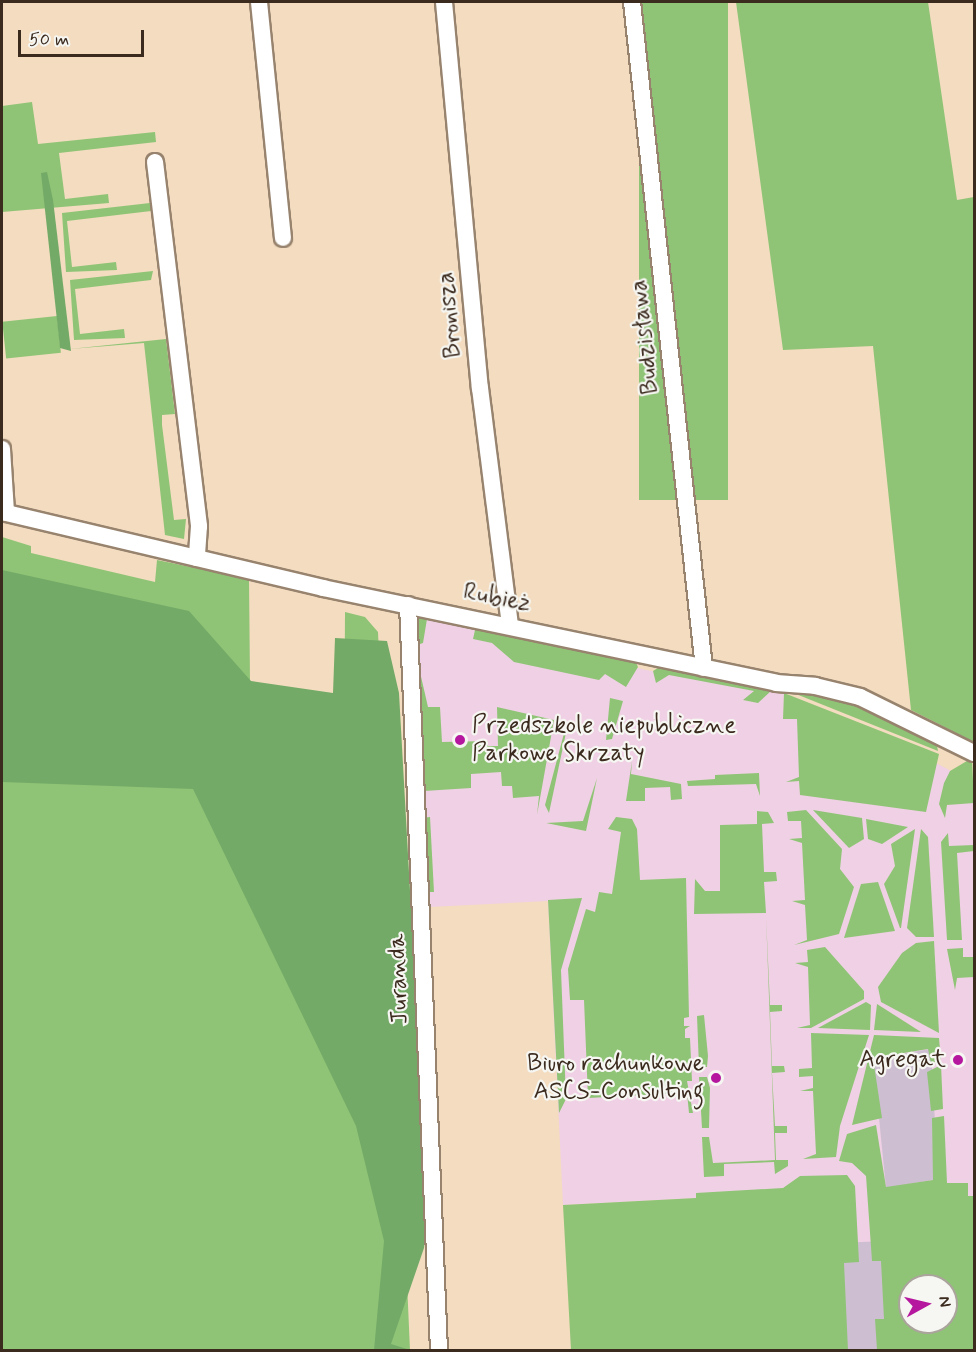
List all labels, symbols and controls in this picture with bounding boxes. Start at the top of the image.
scale bar [21,18,147,56]
text: 50 m [29,28,69,52]
street label: Bronisza [432,271,468,359]
street label: Budzisława [625,278,665,396]
street label: Rubież [461,577,533,619]
place label: Przedszkole niepubliczne Parkowe Skrzaty [472,712,733,768]
marker: Przedszkole niepubliczne Parkowe Skrzaty [453,733,467,747]
street label: Juranda [383,933,415,1025]
place label: Agregat [859,1046,946,1074]
place label: Biuro rachunkowe ASCS-Consulting [527,1050,704,1106]
marker: Agregat [951,1053,965,1067]
marker: Biuro rachunkowe ASCS-Consulting [709,1071,723,1085]
north arrow [898,1274,958,1334]
text: N [933,1295,955,1308]

